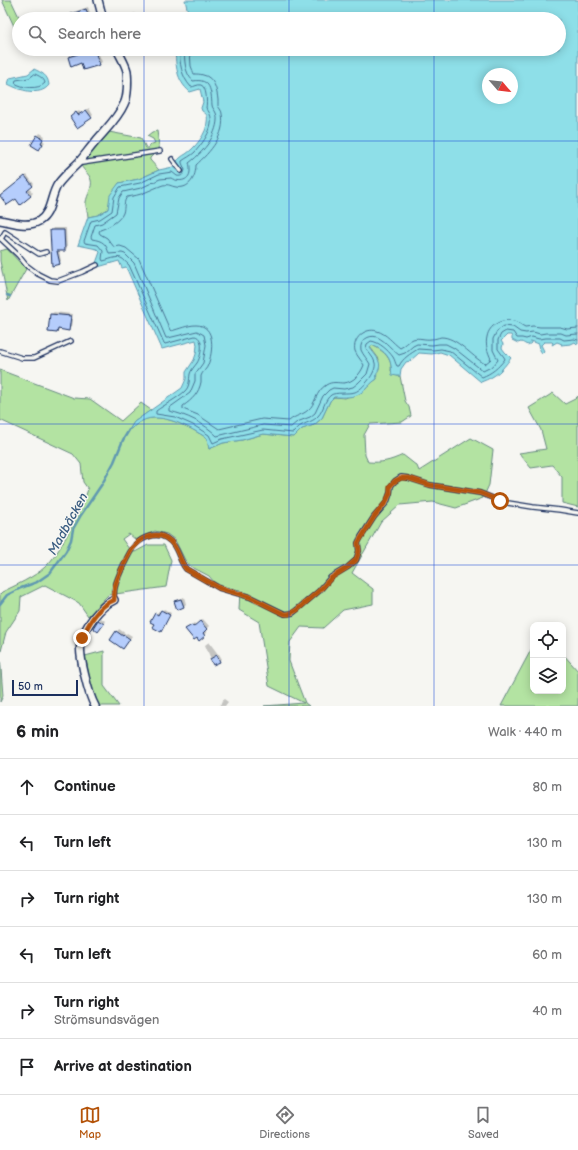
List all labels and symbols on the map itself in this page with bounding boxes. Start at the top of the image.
north arrow [482,68,518,104]
water label: Madbäcken [44,490,92,558]
route start [491,492,509,510]
route end [73,629,91,647]
scale bar [12,678,78,697]

